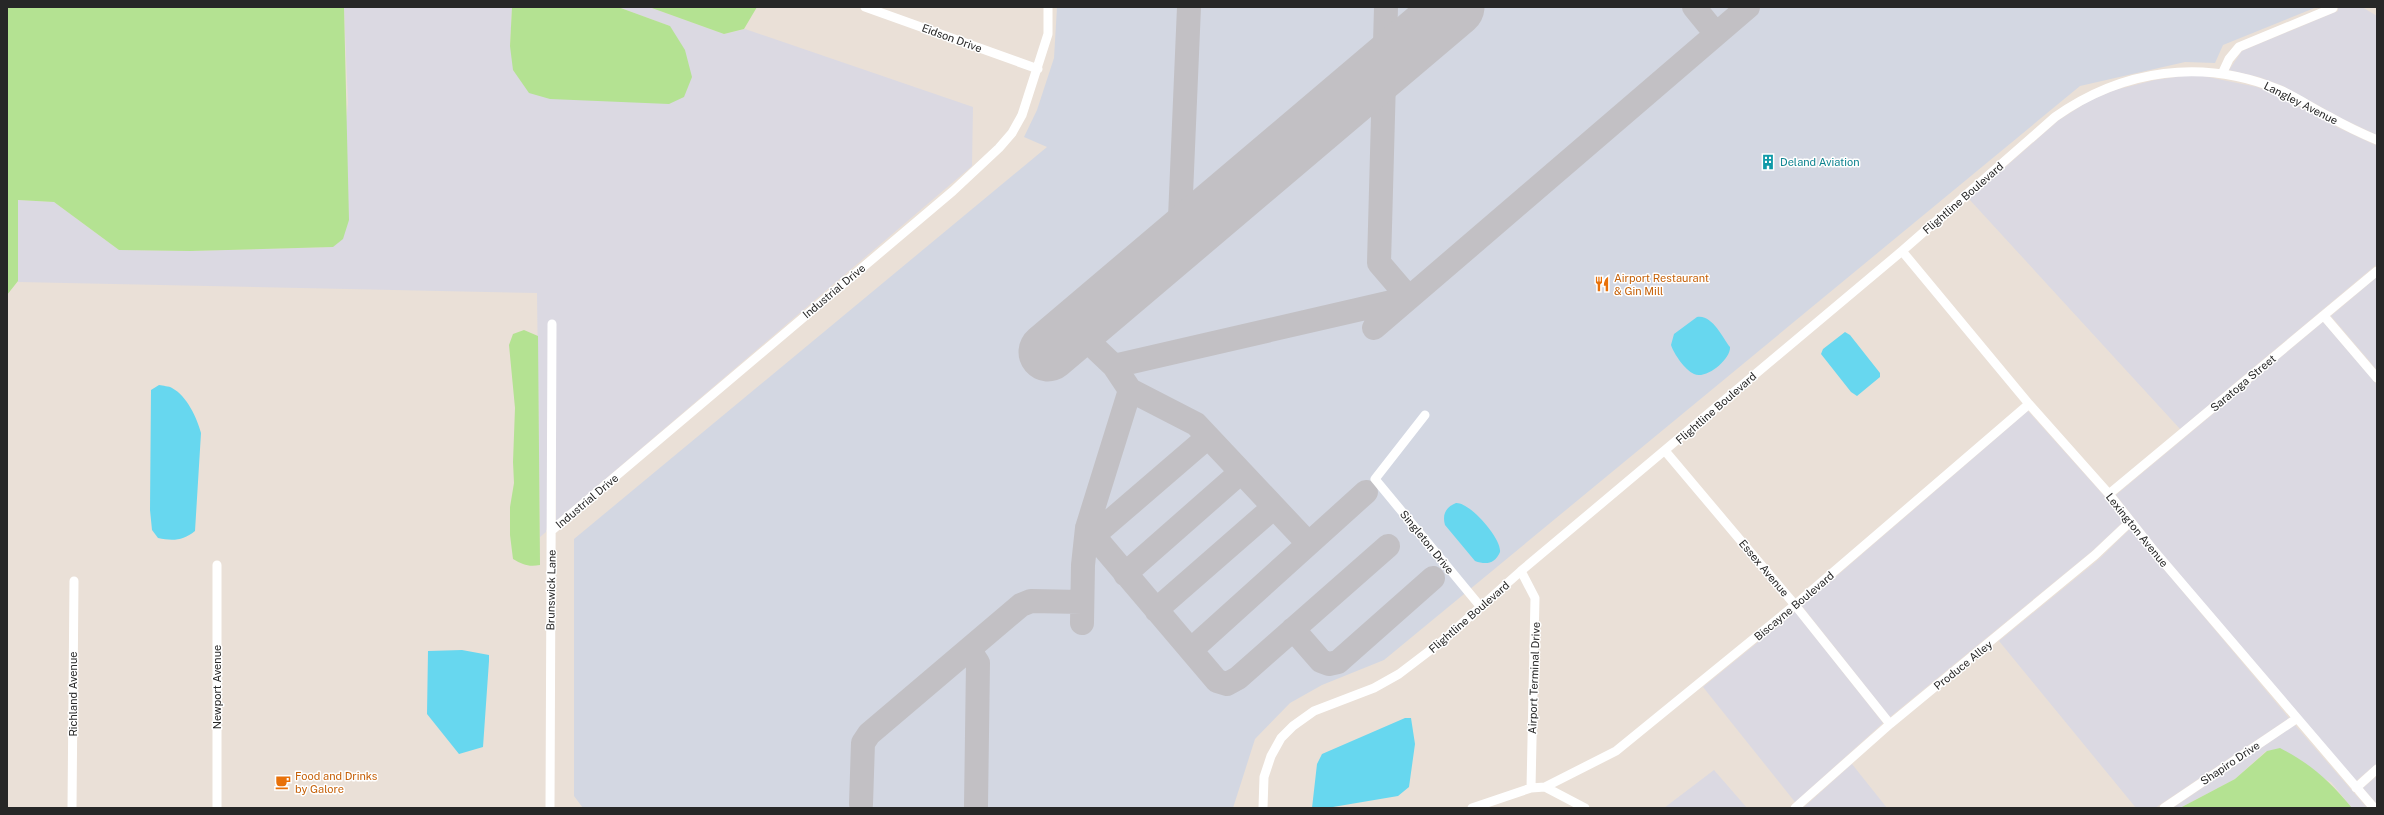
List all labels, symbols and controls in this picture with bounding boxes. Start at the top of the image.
street label: Eidson Drive [920,22,984,54]
street label: Langley Avenue [2262,79,2340,127]
building icon: Deland Aviation [1759,153,1777,171]
place label: Deland Aviation [1780,156,1860,168]
street label: Flightline Boulevard [1920,160,2006,236]
street label: Industrial Drive [800,261,868,321]
place label: Airport Restaurant & Gin Mill [1614,272,1709,297]
restaurant icon: Airport Restaurant & Gin Mill [1593,275,1611,293]
street label: Saratoga Street [2208,352,2278,414]
street label: Flightline Boulevard [1673,370,1759,446]
street label: Industrial Drive [553,471,621,531]
street label: Lexington Avenue [2104,491,2170,569]
street label: Singleton Drive [1398,508,1456,576]
street label: Essex Avenue [1737,537,1791,599]
street label: Brunswick Lane [544,549,558,631]
street label: Biscayne Boulevard [1752,569,1836,643]
street label: Flightline Boulevard [1426,579,1512,655]
street label: Airport Terminal Drive [1526,622,1542,734]
street label: Produce Alley [1932,638,1995,692]
street label: Newport Avenue [211,645,223,729]
street label: Richland Avenue [67,651,79,737]
street label: Shapiro Drive [2198,739,2262,787]
place label: Food and Drinks by Galore [295,770,378,795]
cafe icon: Food and Drinks by Galore [274,773,292,791]

